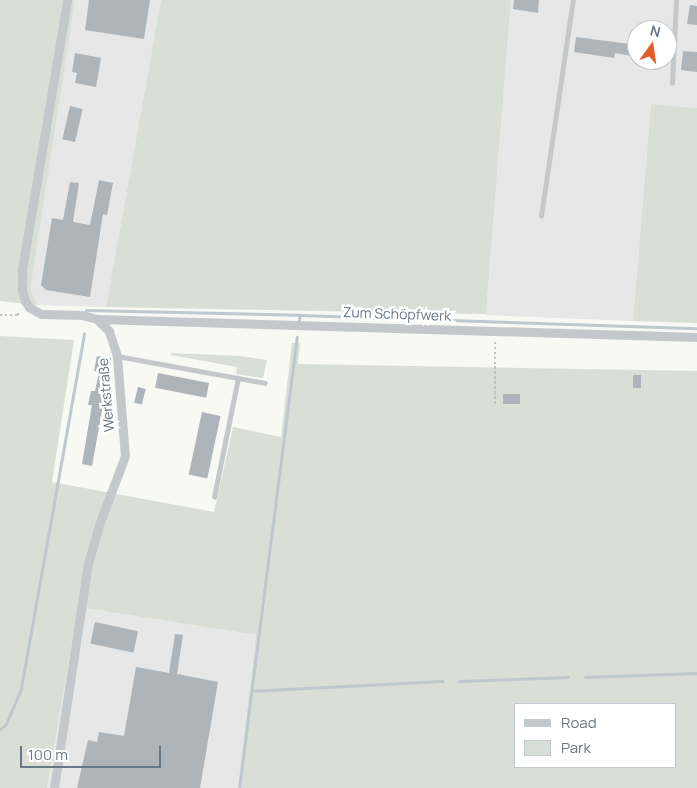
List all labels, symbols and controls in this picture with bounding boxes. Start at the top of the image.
north arrow [627,20,677,70]
text: N [648,20,663,41]
street label: Zum Schöpfwerk [343,304,451,324]
street label: Werkstraße [94,357,118,433]
legend [514,703,677,768]
text: Road [561,712,597,733]
scale bar [22,736,164,768]
text: Park [561,737,591,758]
text: 100 m [28,744,68,765]

